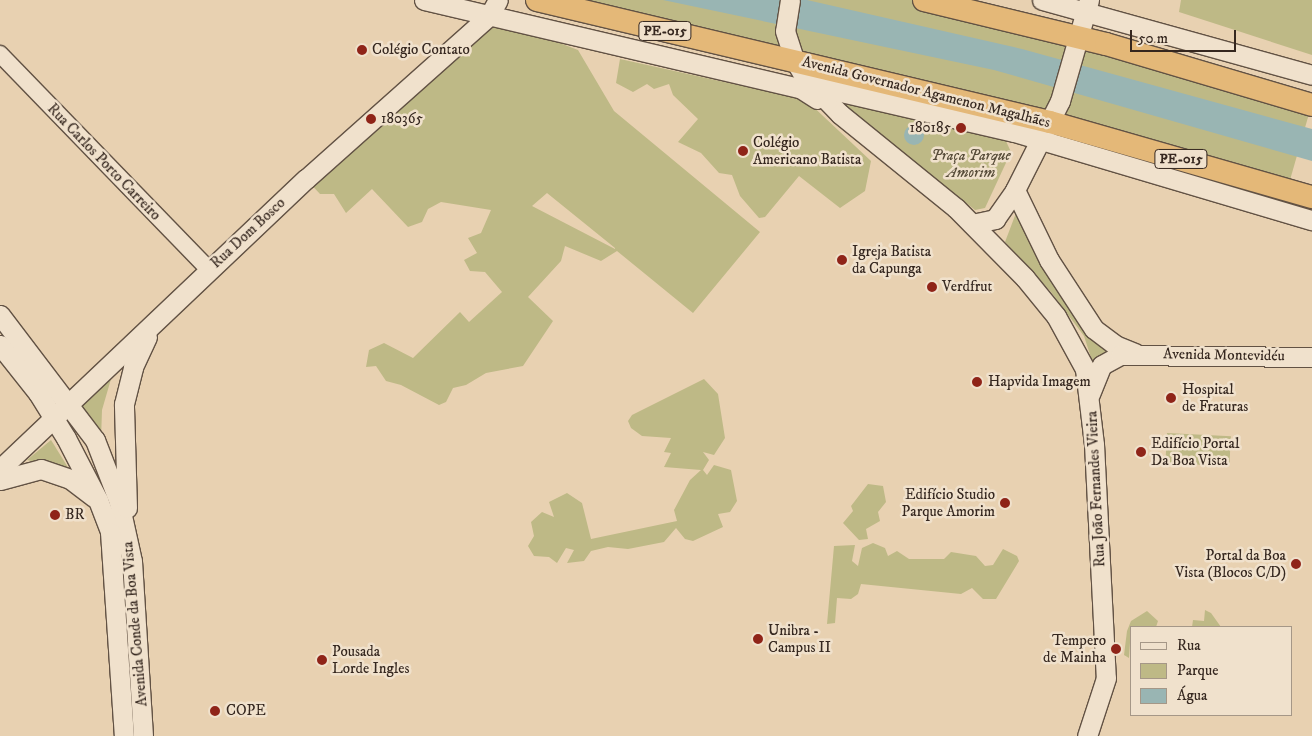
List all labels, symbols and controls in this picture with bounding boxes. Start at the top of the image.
road number: PE-015 [638,20,692,42]
scale bar [1132,20,1238,52]
text: 50 m [1138,29,1168,48]
place label: Colégio Contato [372,41,470,59]
marker: Colégio Contato [356,44,368,56]
street label: Avenida Governador Agamenon Magalhães [800,52,1052,132]
street label: Rua Carlos Porto Carreiro [43,100,165,224]
place label: 180365 [381,110,423,128]
marker: 180365 [365,113,377,125]
place label: 180185 [910,119,951,137]
marker: 180185 [955,122,967,134]
place label: Colégio Americano Batista [753,133,861,168]
marker: Colégio Americano Batista [737,145,749,157]
park label: Praça Parque Amorim [931,146,1011,181]
road number: PE-015 [1154,148,1208,170]
street label: Rua Dom Bosco [207,194,289,272]
place label: Igreja Batista da Capunga [852,242,931,277]
marker: Igreja Batista da Capunga [836,254,848,266]
place label: Verdfrut [942,278,992,296]
marker: Verdfrut [926,281,938,293]
street label: Avenida Montevidéu [1163,345,1285,365]
place label: Hapvida Imagem [988,373,1091,391]
marker: Hapvida Imagem [970,375,984,389]
place label: Hospital de Fraturas [1182,380,1248,415]
marker: Hospital de Fraturas [1164,391,1178,405]
street label: Rua João Fernandes Vieira [1083,410,1109,568]
place label: Edifício Portal Da Boa Vista [1151,434,1239,469]
marker: Edifício Portal Da Boa Vista [1135,446,1147,458]
place label: Edifício Studio Parque Amorim [902,485,995,520]
marker: Edifício Studio Parque Amorim [999,497,1011,509]
place label: BR [65,506,84,524]
marker: BR [49,509,61,521]
street label: Avenida Conde da Boa Vista [119,541,151,707]
place label: Portal da Boa Vista (Blocos C/D) [1175,546,1286,581]
marker: Portal da Boa Vista (Blocos C/D) [1290,558,1302,570]
place label: Unibra - Campus II [768,621,831,656]
legend [1130,626,1292,716]
place label: Tempero de Mainha [1043,631,1106,666]
marker: Unibra - Campus II [752,633,764,645]
text: Rua [1177,636,1201,655]
place label: Pousada Lorde Ingles [332,642,409,677]
marker: Tempero de Mainha [1110,643,1122,655]
marker: Pousada Lorde Ingles [316,654,328,666]
text: Parque [1177,661,1218,680]
text: Água [1177,686,1207,705]
place label: COPE [226,702,266,720]
marker: COPE [208,704,222,718]

